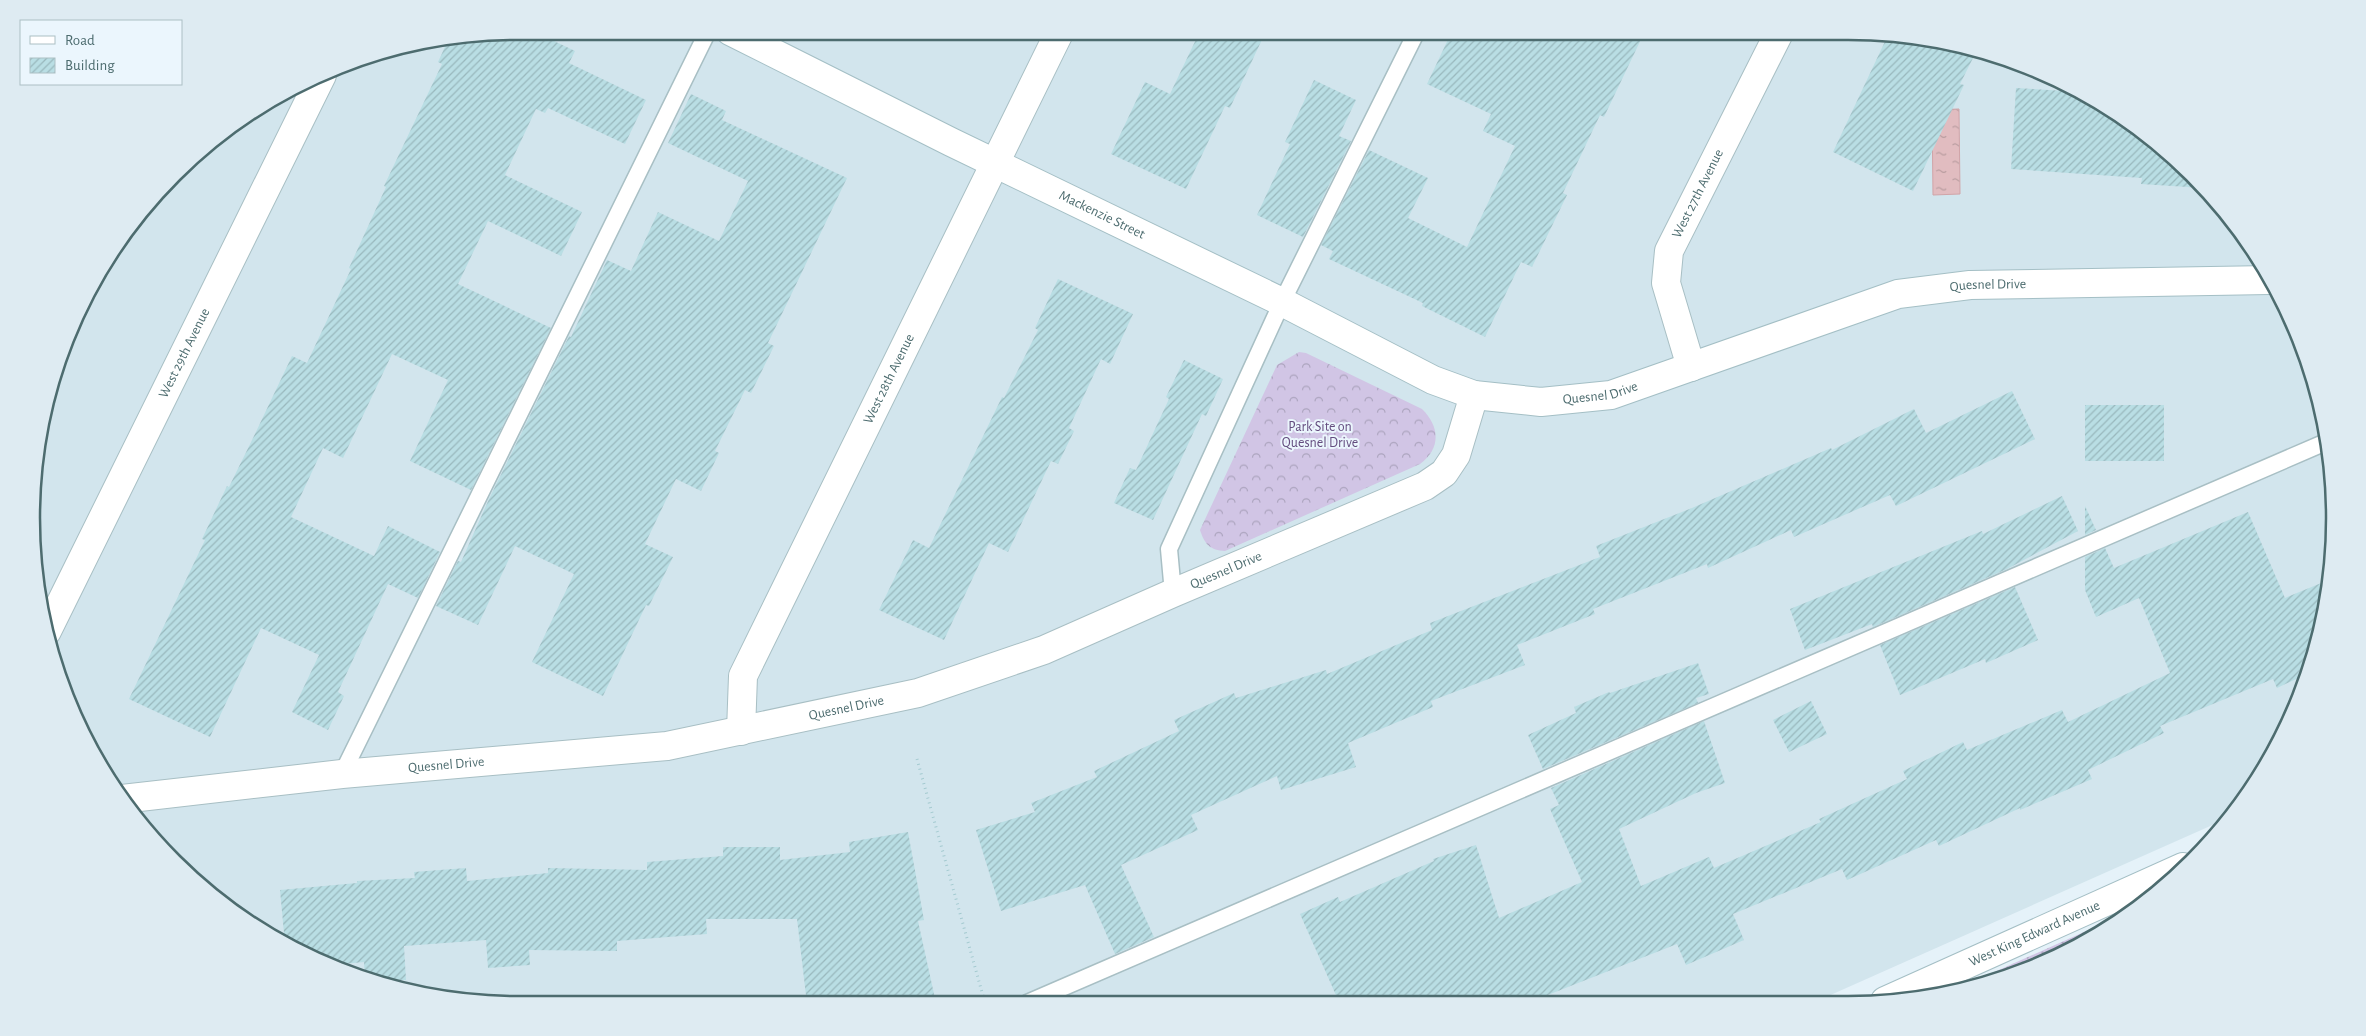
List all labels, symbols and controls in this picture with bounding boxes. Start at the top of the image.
legend [20,20,182,85]
text: Road [65,33,95,48]
text: Building [65,58,115,73]
street label: West 27th Avenue [1670,147,1726,240]
street label: Mackenzie Street [1057,188,1148,242]
street label: Quesnel Drive [1949,277,2026,294]
street label: West 29th Avenue [156,306,212,400]
street label: West 28th Avenue [861,332,917,426]
street label: Quesnel Drive [1562,379,1640,407]
park label: Park Site on Quesnel Drive [1282,420,1358,450]
street label: Quesnel Drive [1188,549,1264,592]
street label: Quesnel Drive [808,693,885,723]
street label: Quesnel Drive [408,755,485,775]
street label: West King Edward Avenue [1967,898,2102,969]

